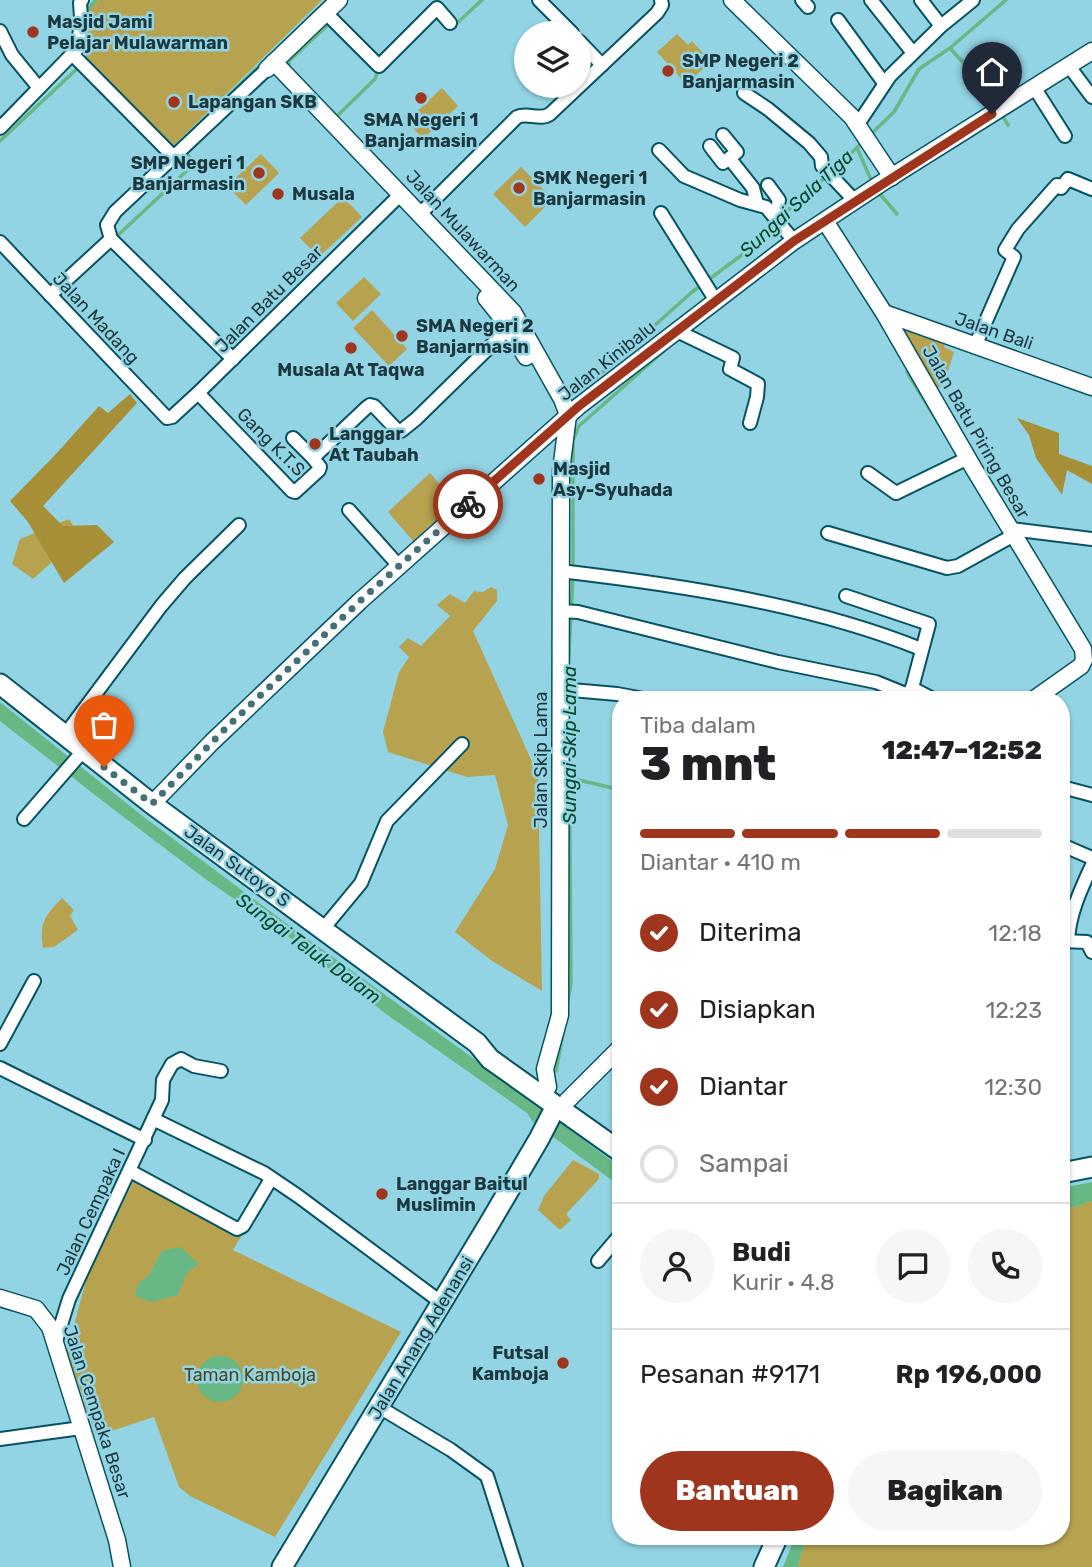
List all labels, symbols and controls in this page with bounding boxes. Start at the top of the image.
place label: Masjid Jami Pelajar Mulawarman [47,11,228,54]
map controls [514,21,591,98]
button: layers [514,21,591,98]
marker: Masjid Jami Pelajar Mulawarman [25,24,41,40]
pin [962,42,1022,114]
place label: SMP Negeri 2 Banjarmasin [682,50,799,93]
icon: home [973,53,1011,91]
marker: SMP Negeri 2 Banjarmasin [660,63,676,79]
marker: SMA Negeri 1 Banjarmasin [413,90,429,106]
place label: Lapangan SKB [188,91,317,113]
marker: Lapangan SKB [166,94,182,110]
place label: SMA Negeri 1 Banjarmasin [364,109,478,152]
water label: Sungai Sala Tiga [735,145,858,262]
place label: SMP Negeri 1 Banjarmasin [131,152,245,195]
marker: SMP Negeri 1 Banjarmasin [251,165,267,181]
street label: Jalan Mulawarman [401,166,525,296]
place label: SMK Negeri 1 Banjarmasin [533,167,647,210]
marker: SMK Negeri 1 Banjarmasin [511,180,527,196]
place label: Musala [292,183,355,205]
marker: Musala [270,186,286,202]
street label: Jalan Batu Besar [211,241,327,357]
street label: Jalan Madang [48,268,144,368]
street label: Jalan Bali [952,307,1036,355]
place label: SMA Negeri 2 Banjarmasin [416,315,534,358]
street label: Jalan Kinibalu [554,316,660,406]
marker: SMA Negeri 2 Banjarmasin [394,328,410,344]
marker: Musala At Taqwa [343,340,359,356]
street label: Jalan Batu Piring Besar [917,342,1035,523]
place label: Musala At Taqwa [277,359,425,381]
street label: Gang K.T.S [232,403,310,481]
place label: Langgar At Taubah [329,423,419,466]
marker: Langgar At Taubah [307,436,323,452]
place label: Masjid Asy-Syuhada [553,458,673,501]
courier [433,469,503,539]
marker: Masjid Asy-Syuhada [531,471,547,487]
icon: bike [449,485,487,523]
water label: Sungai Skip Lama [558,666,581,824]
street label: Jalan Skip Lama [530,692,552,828]
pin [74,695,134,767]
icon: bag [85,706,123,744]
text: Tiba dalam [640,711,756,739]
text: 12:47–12:52 [882,735,1042,766]
text: 3 mnt [640,737,776,792]
street label: Jalan Sutoyo S [180,820,294,912]
text: Diantar · 410 m [640,848,801,876]
water label: Sungai Teluk Dalam [232,888,386,1009]
icon: check [640,914,678,952]
text: Diterima [699,917,802,948]
text: 12:18 [988,919,1042,947]
icon: check [640,991,678,1029]
text: Disiapkan [699,994,816,1025]
text: 12:23 [985,996,1042,1024]
icon: check [640,1068,678,1106]
text: Diantar [699,1071,788,1102]
text: 12:30 [984,1073,1042,1101]
street label: Jalan Cempaka I [52,1145,130,1279]
text: Sampai [699,1148,789,1179]
place label: Langgar Baitul Muslimin [396,1173,528,1216]
marker: Langgar Baitul Muslimin [374,1186,390,1202]
button: person [640,1229,714,1303]
button: chat [876,1229,950,1303]
button: phone [968,1229,1042,1303]
text: Budi [732,1237,791,1268]
street label: Jalan Anang Adenansi [363,1252,479,1424]
text: Kurir · 4.8 [732,1268,835,1296]
street label: Jalan Cempaka Besar [59,1322,135,1502]
place label: Futsal Kamboja [472,1342,549,1385]
marker: Futsal Kamboja [555,1355,571,1371]
text: Pesanan #9171 [640,1359,820,1390]
text: Rp 196,000 [896,1359,1042,1390]
park label: Taman Kamboja [184,1364,316,1386]
button: Bantuan [640,1451,834,1531]
button: Bagikan [848,1451,1042,1531]

